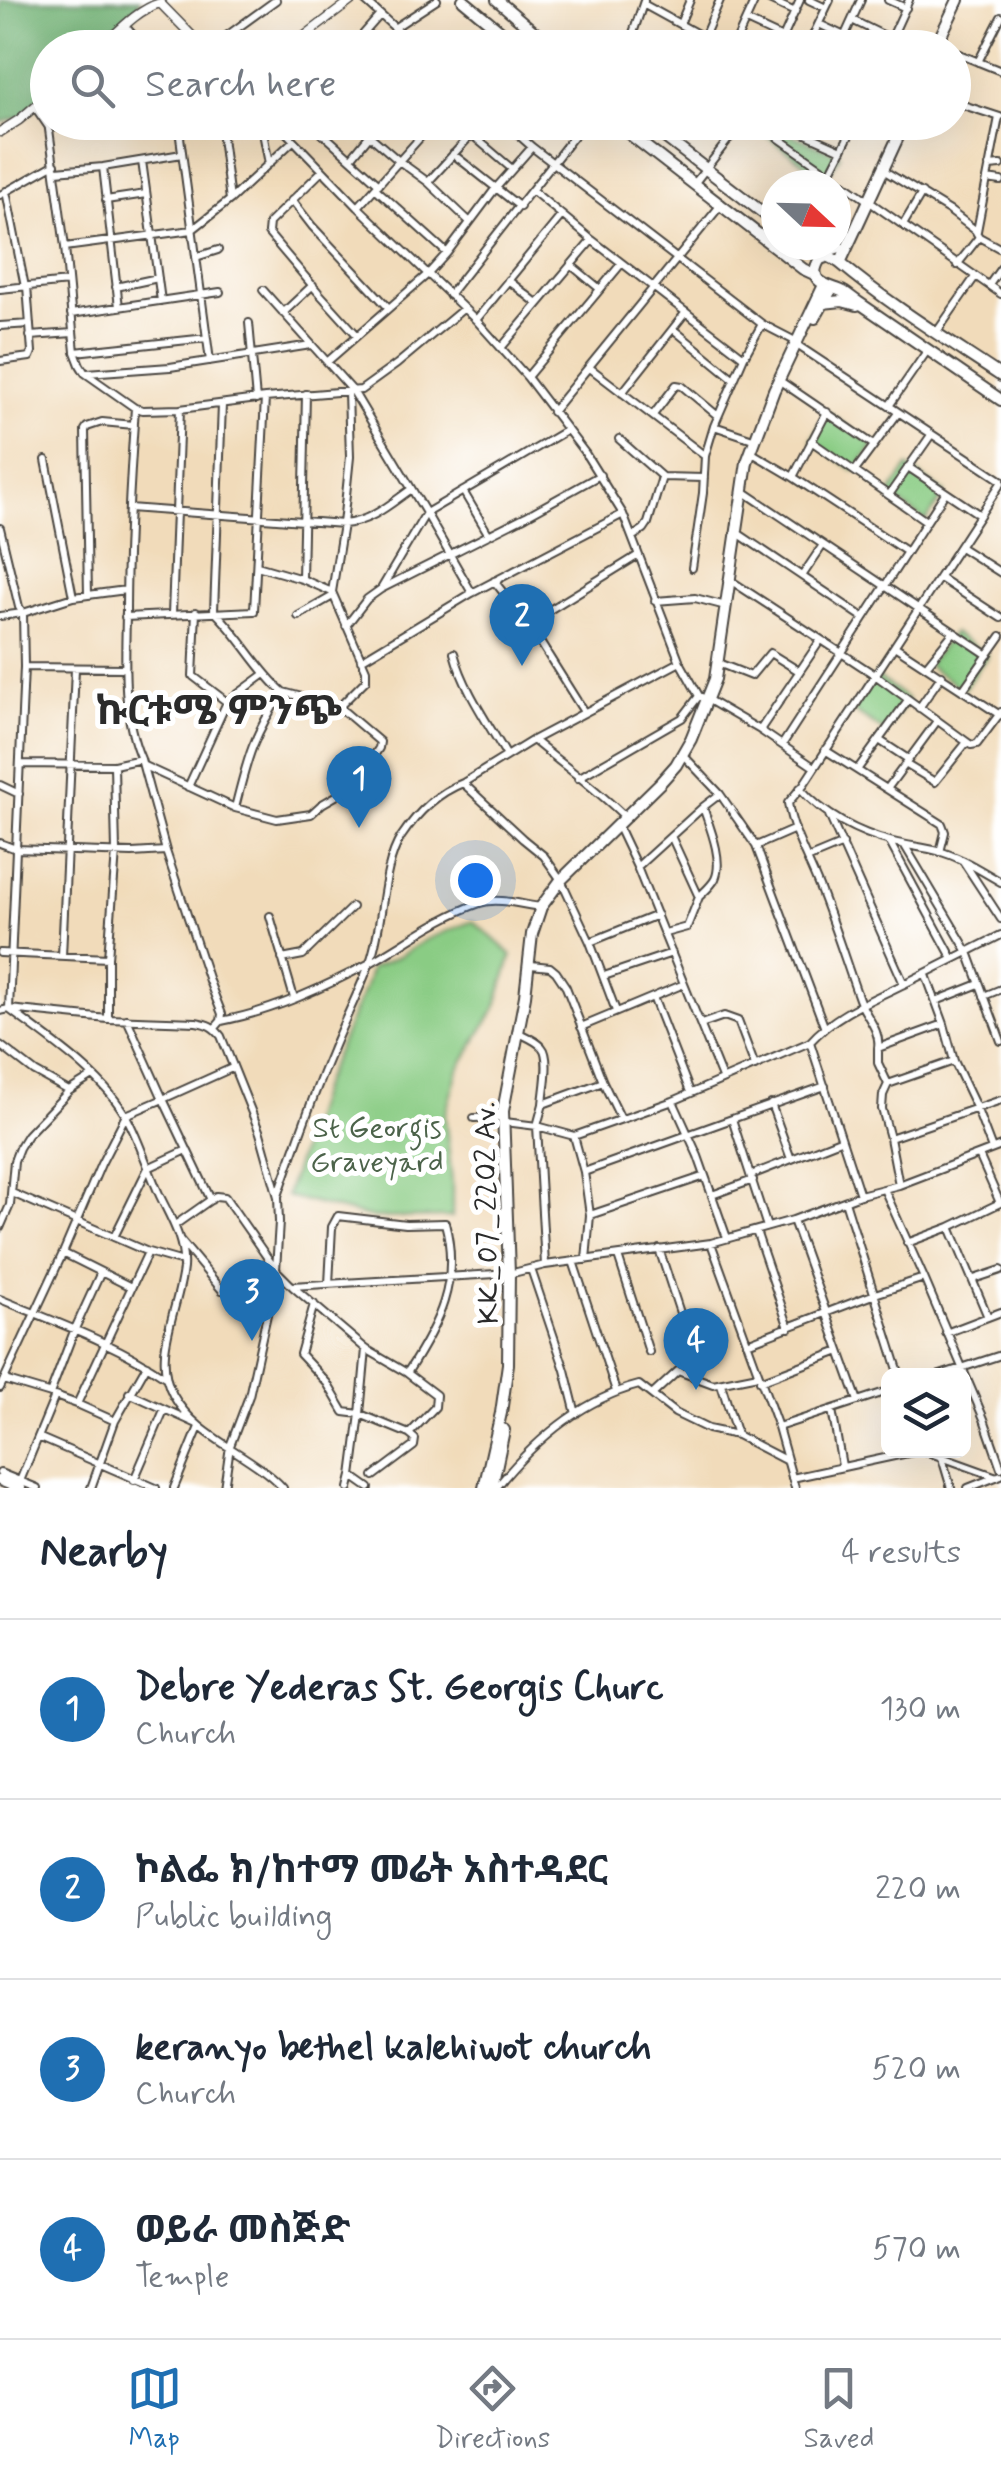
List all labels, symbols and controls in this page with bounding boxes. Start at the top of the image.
search box [30,30,971,140]
icon: search [65,58,120,113]
text: Search here [145,61,336,110]
north arrow [761,170,851,260]
pin: 2 [490,584,554,666]
district label: ኩርቱሜ ምንጭ [96,687,342,739]
pin: 1 [326,746,392,828]
your location [450,855,501,906]
street label: KK_07_2202 Av. [466,1101,509,1325]
park label: St Georgis Graveyard [310,1109,444,1182]
pin: 3 [220,1258,284,1341]
pin: 4 [664,1308,728,1390]
map controls [881,1368,971,1458]
button: layers [881,1368,971,1458]
text: Nearby [40,1526,168,1581]
text: 4 results [841,1532,961,1574]
text: Debre Yederas St. Georgis Churc [135,1664,664,1713]
text: 1 [65,1688,80,1730]
text: 130 m [880,1688,961,1730]
text: Church [135,1713,236,1755]
text: ኮልፌ ክ/ከተማ መሬት አስተዳደር [135,1847,608,1896]
text: 2 [65,1868,80,1910]
text: 220 m [875,1868,961,1910]
text: Public building [135,1896,332,1938]
text: keranyo bethel kalehiwot church [135,2024,652,2073]
text: 3 [65,2048,80,2090]
text: 520 m [872,2048,961,2090]
text: Church [135,2073,236,2115]
text: ወይራ መስጅድ [135,2207,351,2256]
text: 4 [63,2228,82,2270]
text: 570 m [872,2228,961,2270]
text: Temple [135,2256,230,2298]
tab: Map [127,2361,182,2458]
tab: Directions [435,2361,550,2458]
tab: Saved [804,2361,874,2458]

